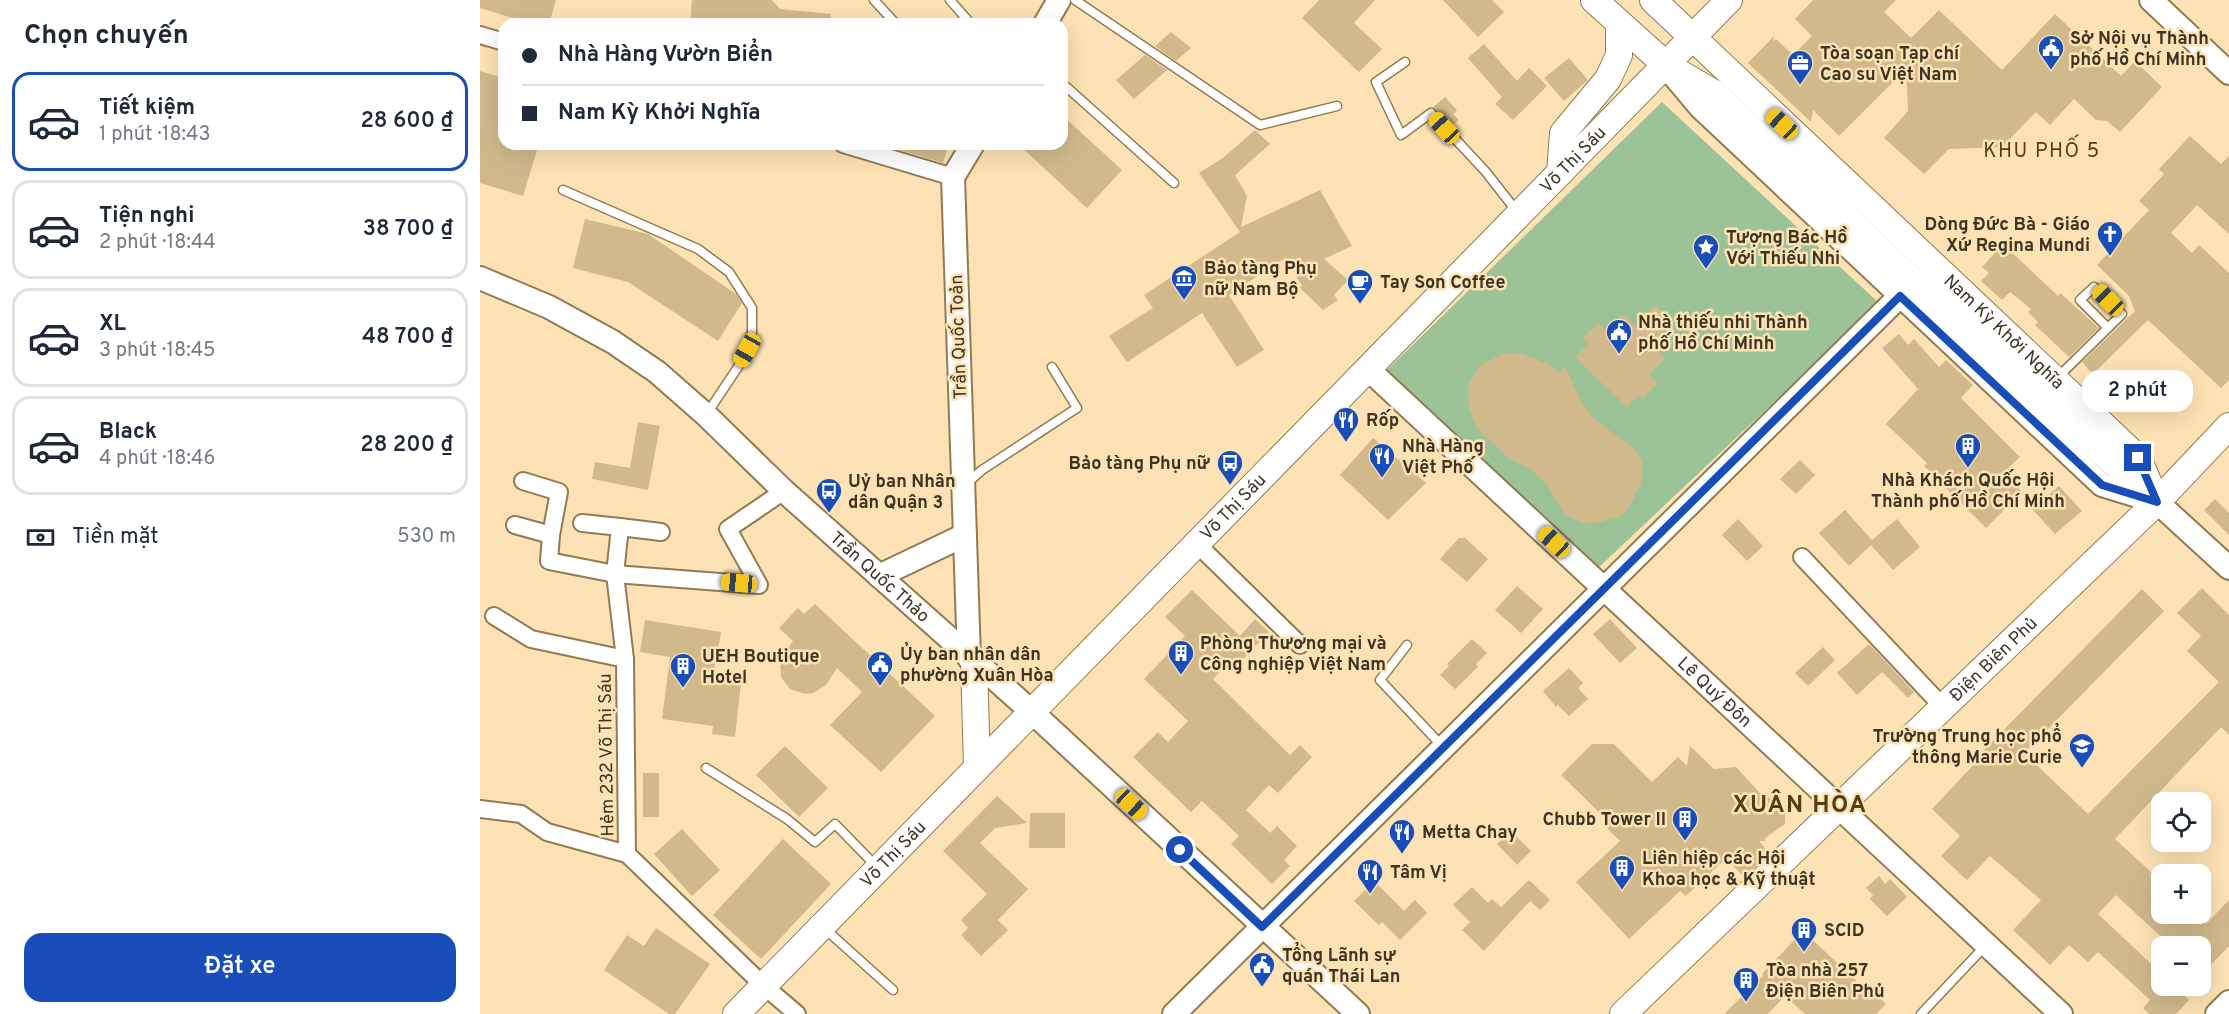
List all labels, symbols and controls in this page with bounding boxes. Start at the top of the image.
text: Chọn chuyến [24,19,189,53]
place label: Sở Nội vụ Thành phố Hồ Chí Minh [2070,28,2209,72]
public building icon: Sở Nội vụ Thành phố Hồ Chí Minh [2036,33,2066,71]
text: Nhà Hàng Vườn Biển [558,42,773,69]
place label: Tòa soạn Tạp chí Cao su Việt Nam [1820,43,1961,87]
office icon: Tòa soạn Tạp chí Cao su Việt Nam [1785,48,1815,86]
icon: car [27,95,81,149]
text: Tiết kiệm [99,95,195,122]
text: Nam Kỳ Khởi Nghĩa [558,100,761,127]
car [1763,105,1801,143]
text: 28 600 ₫ [360,108,453,135]
car [1425,109,1463,147]
text: 1 phút · 18:43 [99,122,211,148]
street label: Võ Thị Sáu [1536,122,1612,199]
district label: KHU PHỐ 5 [1983,134,2101,165]
icon: car [27,203,81,257]
text: Tiện nghi [99,203,194,230]
place label: Dòng Đức Bà - Giáo Xứ Regina Mundi [1925,214,2090,258]
text: 38 700 ₫ [363,216,453,243]
church icon: Dòng Đức Bà - Giáo Xứ Regina Mundi [2095,219,2125,257]
place label: Tượng Bác Hồ Với Thiếu Nhi [1726,226,1848,271]
text: 2 phút · 18:44 [99,230,216,256]
place icon: Tượng Bác Hồ Với Thiếu Nhi [1691,232,1721,270]
place label: Bảo tàng Phụ nữ Nam Bộ [1204,258,1317,302]
museum icon: Bảo tàng Phụ nữ Nam Bộ [1169,263,1199,301]
cafe icon: Tay Son Coffee [1345,267,1375,305]
street label: Nam Kỳ Khởi Nghĩa [1938,270,2068,395]
place label: Tay Son Coffee [1380,272,1505,295]
street label: Trần Quốc Toản [945,274,973,400]
car [2089,281,2127,319]
icon: car [27,311,81,365]
text: XL [99,311,126,338]
place label: Nhà thiếu nhi Thành phố Hồ Chí Minh [1638,311,1808,356]
public building icon: Nhà thiếu nhi Thành phố Hồ Chí Minh [1604,317,1634,355]
text: 48 700 ₫ [362,324,453,351]
car [730,330,764,370]
text: 3 phút · 18:45 [99,338,216,364]
callout: 2 phút [2082,371,2194,413]
text: 2 phút [2108,378,2167,404]
restaurant icon: Rốp [1331,405,1361,443]
place label: Rốp [1366,409,1399,433]
icon: car [27,419,81,473]
text: Black [99,419,157,446]
building icon: Nhà Khách Quốc Hội Thành phố Hồ Chí Minh [1953,431,1983,469]
text: 28 200 ₫ [360,432,453,459]
place label: Nhà Hàng Việt Phố [1402,436,1484,480]
restaurant icon: Nhà Hàng Việt Phố [1367,441,1397,479]
route end [2124,444,2151,471]
text: 4 phút · 18:46 [99,446,215,472]
bus stop icon: Bảo tàng Phụ nữ [1215,448,1245,486]
place label: Bảo tàng Phụ nữ [1068,453,1211,476]
street label: Võ Thị Sáu [1196,469,1272,546]
place label: Nhà Khách Quốc Hội Thành phố Hồ Chí Minh [1871,469,2065,514]
place label: Uỷ ban Nhân dân Quận 3 [848,471,956,515]
bus stop icon: Uỷ ban Nhân dân Quận 3 [814,476,844,514]
icon: cash [24,521,57,554]
car [1535,523,1573,561]
text: Tiền mặt [72,524,159,551]
text: 530 m [397,524,456,550]
street label: Trần Quốc Thảo [824,527,934,628]
car [720,572,758,594]
street label: Điện Biên Phủ [1946,613,2043,708]
place label: Phòng Thương mại và Công nghiệp Việt Nam [1200,633,1387,677]
building icon: Phòng Thương mại và Công nghiệp Việt Nam [1166,638,1196,676]
place label: Ủy ban nhân dân phường Xuân Hòa [900,641,1054,688]
place label: UEH Boutique Hotel [702,646,820,690]
public building icon: Ủy ban nhân dân phường Xuân Hòa [865,649,895,687]
building icon: UEH Boutique Hotel [668,651,698,689]
street label: Lê Quý Đôn [1672,653,1756,733]
street label: Hẻm 232 Võ Thị Sáu [595,673,620,837]
place label: Trường Trung học phổ thông Marie Curie [1873,722,2062,770]
school or university icon: Trường Trung học phổ thông Marie Curie [2067,731,2097,769]
car [1112,785,1150,823]
district label: XUÂN HÒA [1732,789,1868,821]
map controls [2151,792,2211,996]
button: locate [2151,792,2211,852]
building icon: Chubb Tower II [1670,804,1700,842]
place label: Chubb Tower II [1543,809,1666,832]
street label: Võ Thị Sáu [856,817,932,893]
restaurant icon: Metta Chay [1387,817,1417,855]
place label: Metta Chay [1422,822,1518,845]
route start [1166,836,1193,863]
place label: Liên hiệp các Hội Khoa học & Kỹ thuật [1642,848,1815,892]
building icon: Liên hiệp các Hội Khoa học & Kỹ thuật [1607,853,1637,891]
restaurant icon: Tâm Vị [1355,857,1385,895]
place label: Tâm Vị [1390,862,1447,885]
button: + [2151,864,2211,924]
building icon: SCID [1789,915,1819,953]
place label: SCID [1824,920,1864,943]
button: Đặt xe [24,933,456,1002]
button: − [2151,936,2211,996]
place label: Tổng Lãnh sự quán Thái Lan [1282,941,1400,989]
public building icon: Tổng Lãnh sự quán Thái Lan [1247,950,1277,988]
place label: Tòa nhà 257 Điện Biên Phủ [1766,960,1885,1004]
building icon: Tòa nhà 257 Điện Biên Phủ [1731,965,1761,1003]

